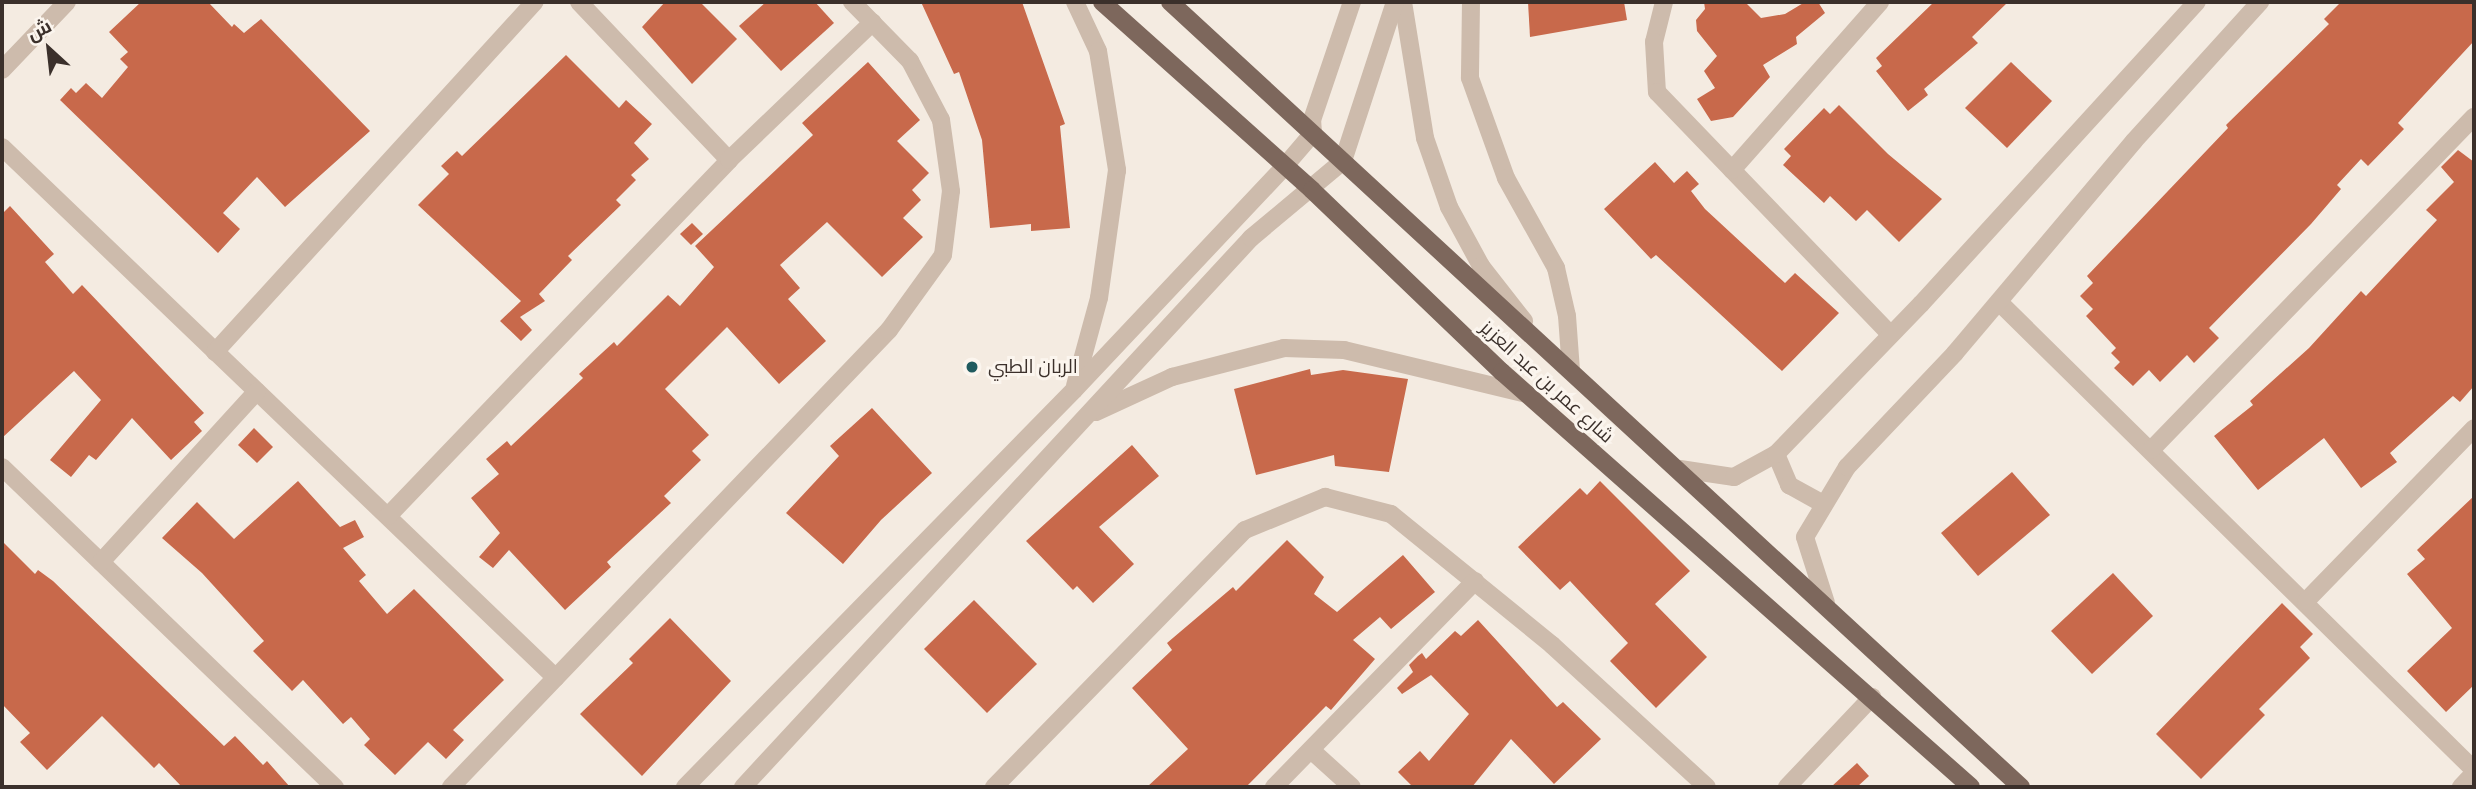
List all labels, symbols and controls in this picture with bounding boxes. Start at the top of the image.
north arrow [14,14,84,84]
text: ش [23,14,55,46]
street label: شارع عمر بن عبد العزيز [1476,316,1618,448]
place label: الربان الطبي [988,356,1078,378]
marker: الربان الطبي [962,357,982,377]

